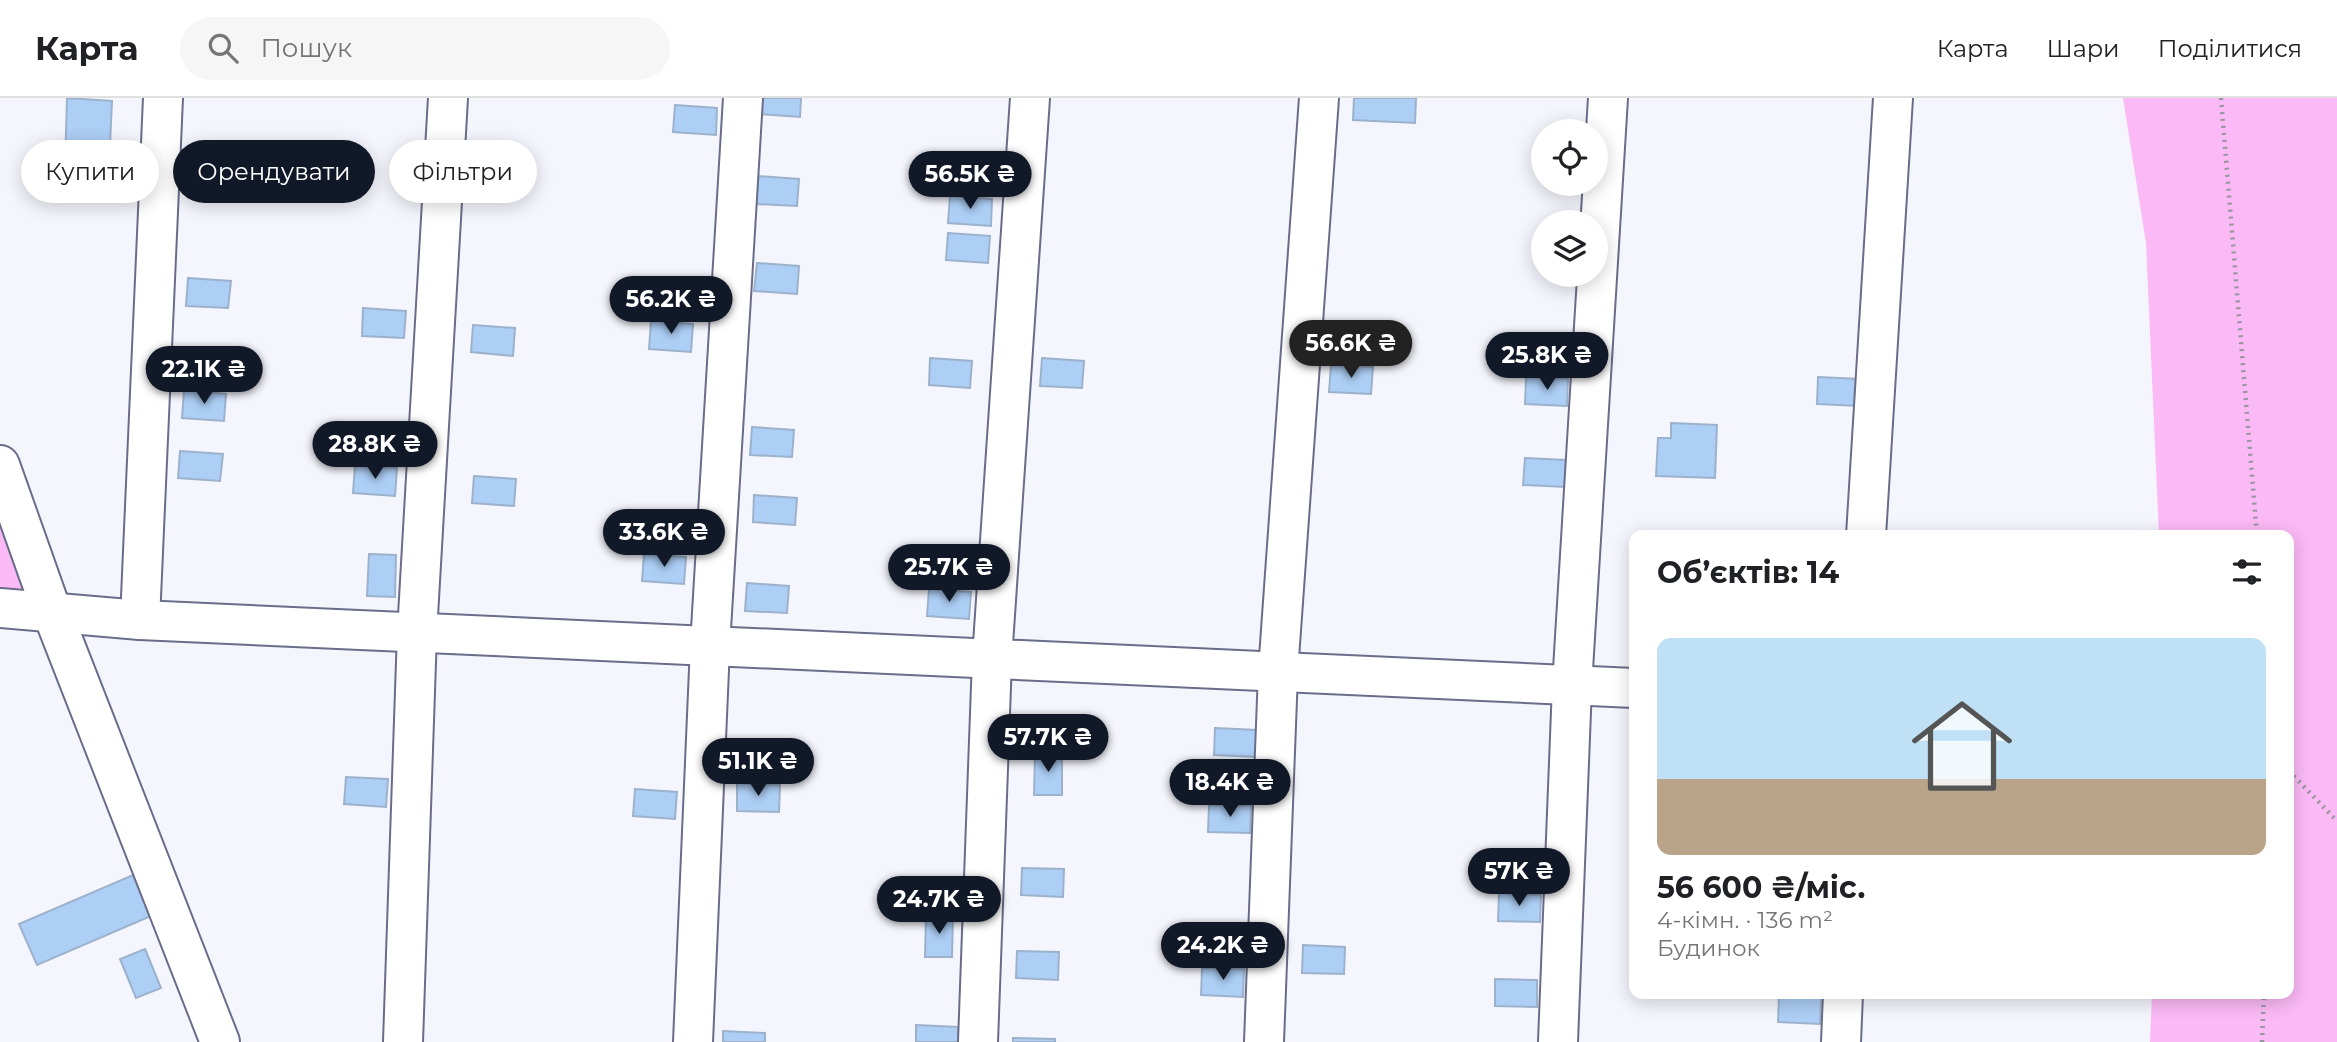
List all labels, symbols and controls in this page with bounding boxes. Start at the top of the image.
search box [180,17,670,80]
text: Карта [35,28,138,68]
icon: search [204,29,242,67]
text: Пошук [260,32,352,64]
text: Карта [1937,34,2008,63]
text: Шари [2046,34,2120,63]
text: Поділитися [2158,34,2302,63]
map controls [1531,119,1608,287]
button: locate [1531,119,1608,196]
chip: Купити [21,140,159,203]
chip: Орендувати [173,140,375,203]
chip: Фільтри [389,140,537,203]
pin: 56.5K ₴ [905,152,1035,211]
text: 56.5K ₴ [925,160,1015,188]
button: layers [1531,210,1608,287]
pin: 56.2K ₴ [606,276,736,336]
text: 56.2K ₴ [626,285,716,313]
pin: 56.6K ₴ [1286,320,1416,380]
text: 56.6K ₴ [1305,329,1397,357]
pin: 25.8K ₴ [1482,332,1612,392]
text: 25.8K ₴ [1501,341,1593,369]
pin: 22.1K ₴ [139,346,269,406]
text: 22.1K ₴ [162,355,246,383]
pin: 28.8K ₴ [310,422,440,481]
text: 28.8K ₴ [329,430,421,458]
pin: 33.6K ₴ [599,510,729,569]
text: 33.6K ₴ [619,518,709,546]
pin: 25.7K ₴ [884,545,1014,604]
text: 25.7K ₴ [904,553,994,581]
icon: filters [2228,553,2266,591]
text: Об’єктів: 14 [1657,554,1839,591]
icon: home [1899,683,2025,809]
pin: 57.7K ₴ [983,714,1113,774]
text: 57.7K ₴ [1004,723,1093,751]
pin: 51.1K ₴ [693,738,823,798]
text: 51.1K ₴ [718,747,798,775]
pin: 18.4K ₴ [1165,760,1295,819]
text: 18.4K ₴ [1186,768,1274,796]
pin: 57K ₴ [1470,848,1568,908]
text: 57K ₴ [1484,857,1554,885]
text: 56 600 ₴/міс. [1657,869,1865,906]
pin: 24.7K ₴ [874,876,1004,936]
text: 24.7K ₴ [893,885,985,913]
text: 4-кімн. · 136 m² [1657,906,1833,934]
pin: 24.2K ₴ [1158,922,1288,982]
text: 24.2K ₴ [1177,931,1269,959]
text: Будинок [1657,934,1760,962]

